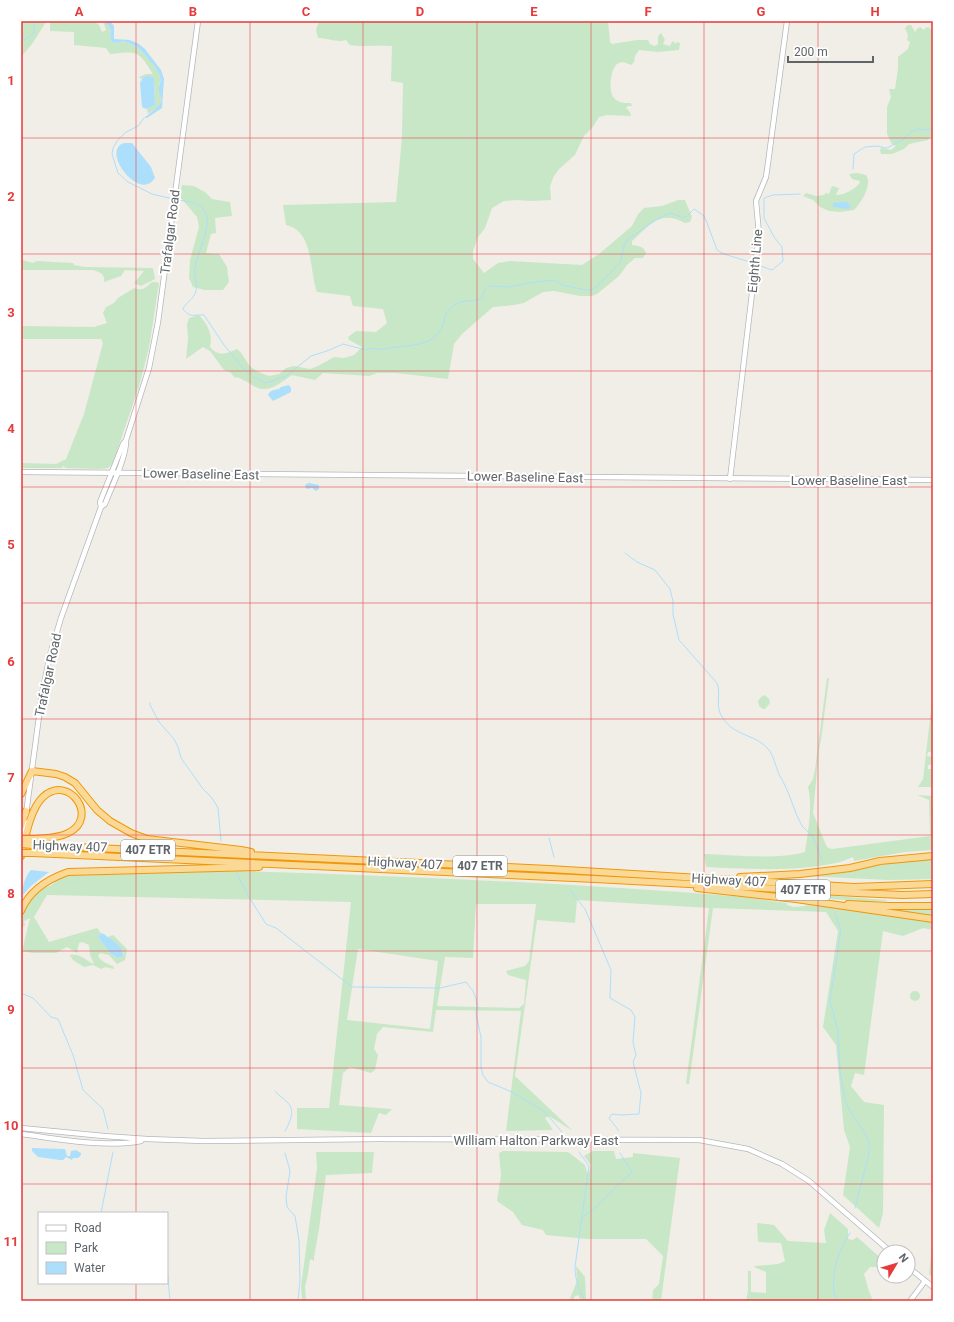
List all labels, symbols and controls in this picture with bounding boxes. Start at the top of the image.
text: A [75,4,84,19]
text: B [189,4,197,19]
text: C [302,4,311,19]
text: D [416,4,424,19]
text: E [530,4,538,19]
text: F [644,4,652,19]
text: G [757,4,766,19]
text: H [870,4,880,19]
scale bar [788,38,873,64]
text: 200 m [794,45,828,59]
text: 1 [7,73,15,88]
text: 2 [7,189,15,204]
street label: Trafalgar Road [157,189,183,275]
street label: Eighth Line [745,228,765,293]
text: 3 [7,305,15,320]
text: 4 [7,421,15,436]
street label: Lower Baseline East [143,465,259,483]
street label: Lower Baseline East [467,468,583,486]
street label: Lower Baseline East [791,473,907,488]
text: 5 [7,537,15,552]
street label: Trafalgar Road [32,632,64,718]
text: 6 [7,654,15,669]
text: 7 [7,770,15,785]
street label: Highway 407 [32,837,108,855]
road number: 407 ETR [121,840,175,860]
street label: Highway 407 [367,854,443,872]
road number: 407 ETR [453,856,507,876]
street label: Highway 407 [691,871,767,889]
road number: 407 ETR [776,880,830,900]
text: 8 [7,886,15,901]
text: 9 [7,1002,15,1017]
text: 10 [4,1118,18,1133]
street label: William Halton Parkway East [453,1133,619,1148]
legend [38,1212,168,1284]
text: Road [74,1221,102,1235]
text: 11 [4,1234,18,1249]
text: Park [74,1241,99,1255]
north arrow [876,1244,916,1284]
text: N [896,1251,911,1265]
text: Water [74,1261,105,1275]

